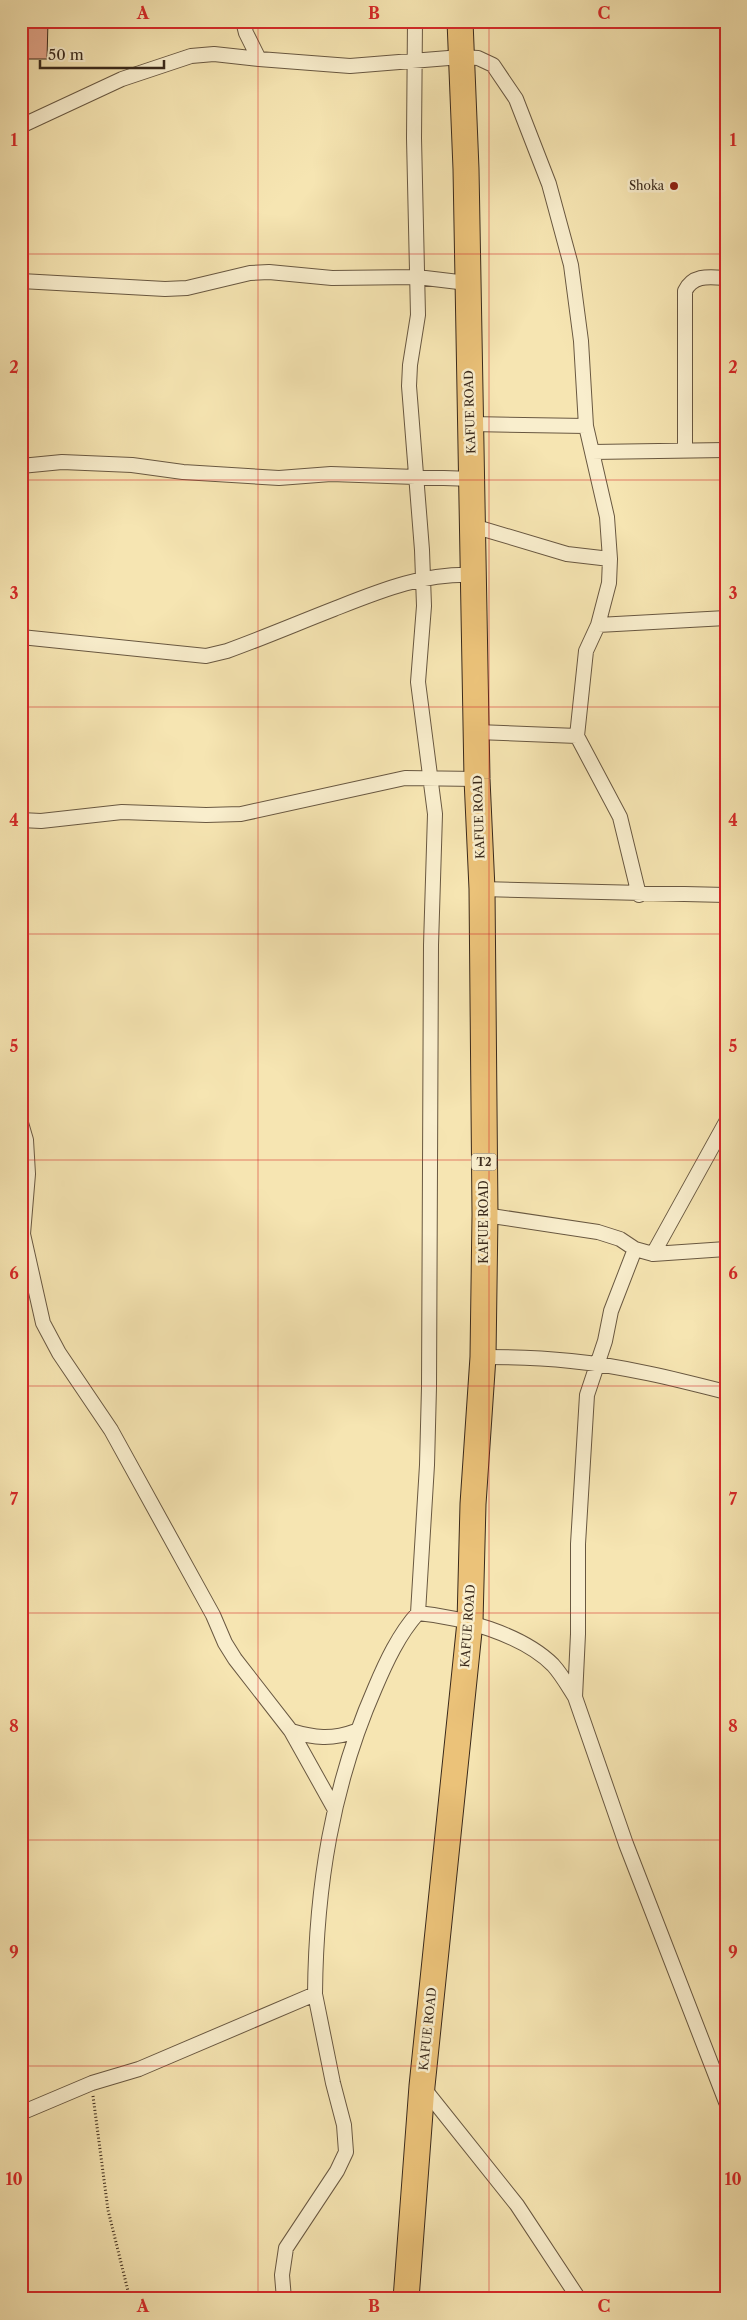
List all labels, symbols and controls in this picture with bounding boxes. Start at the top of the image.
text: A [136,3,150,23]
text: B [368,3,380,23]
text: C [598,3,610,23]
scale bar [40,38,164,70]
text: 50 m [48,45,84,64]
text: 1 [10,130,18,150]
text: 1 [729,130,737,150]
place label: Shoka [629,178,665,193]
marker: Shoka [668,180,680,192]
text: 2 [9,357,19,377]
text: 2 [728,357,738,377]
street label: KAFUE ROAD [461,370,478,454]
text: 3 [9,583,19,603]
text: 3 [728,583,738,603]
street label: KAFUE ROAD [470,775,487,859]
text: 4 [9,810,19,830]
text: 4 [728,810,738,830]
text: 5 [10,1036,19,1056]
text: 5 [729,1036,738,1056]
road number: T2 [472,1154,496,1170]
street label: KAFUE ROAD [476,1180,491,1264]
text: 6 [9,1263,19,1283]
text: 6 [728,1263,738,1283]
text: 7 [10,1489,19,1509]
text: 7 [729,1489,738,1509]
street label: KAFUE ROAD [457,1583,478,1668]
text: 8 [9,1716,19,1736]
text: 8 [728,1716,738,1736]
text: 9 [9,1942,19,1962]
text: 9 [728,1942,738,1962]
street label: KAFUE ROAD [416,1986,439,2071]
text: 10 [5,2169,23,2189]
text: 10 [724,2169,742,2189]
text: A [136,2296,150,2316]
text: B [368,2296,380,2316]
text: C [598,2296,610,2316]

